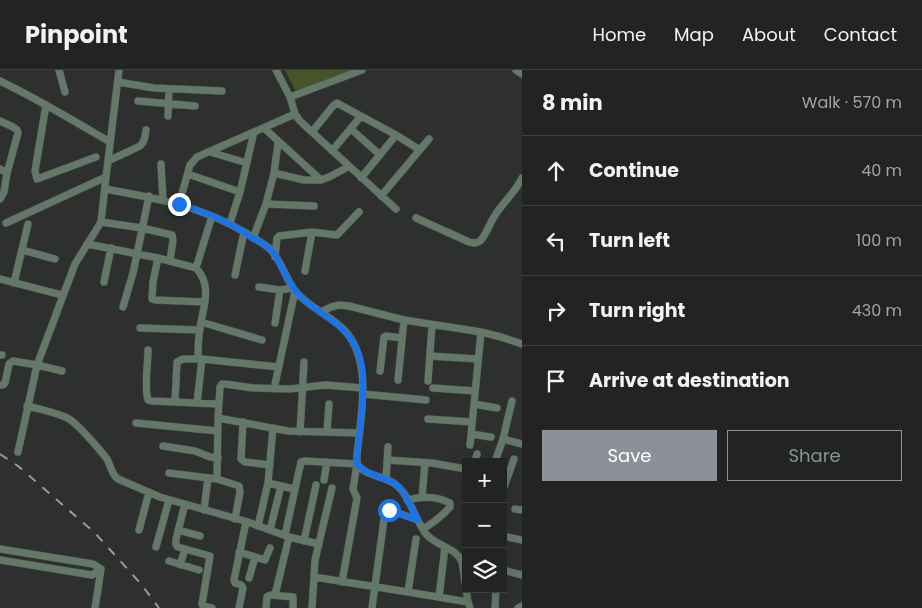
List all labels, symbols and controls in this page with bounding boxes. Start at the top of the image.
text: Pinpoint [25,18,128,51]
text: Home [592,22,646,47]
text: Map [674,22,714,47]
text: About [742,22,796,47]
text: Contact [824,22,897,47]
text: 8 min [542,88,603,117]
text: Walk · 570 m [802,91,902,114]
icon: ahead [542,157,570,185]
text: Continue [589,157,679,184]
text: 40 m [861,159,902,182]
route end [168,193,191,216]
icon: left [542,227,570,255]
text: Turn left [589,227,670,254]
text: 100 m [856,229,902,252]
icon: right [542,297,570,325]
text: Turn right [589,297,685,324]
text: 430 m [852,299,902,322]
icon: arrive [542,367,570,395]
text: Arrive at destination [589,367,790,394]
button: Save [542,430,717,481]
button: Share [727,430,902,481]
map controls [462,458,507,593]
button: + [462,458,507,503]
route start [378,499,401,522]
button: − [462,503,507,548]
button: layers [462,548,507,593]

